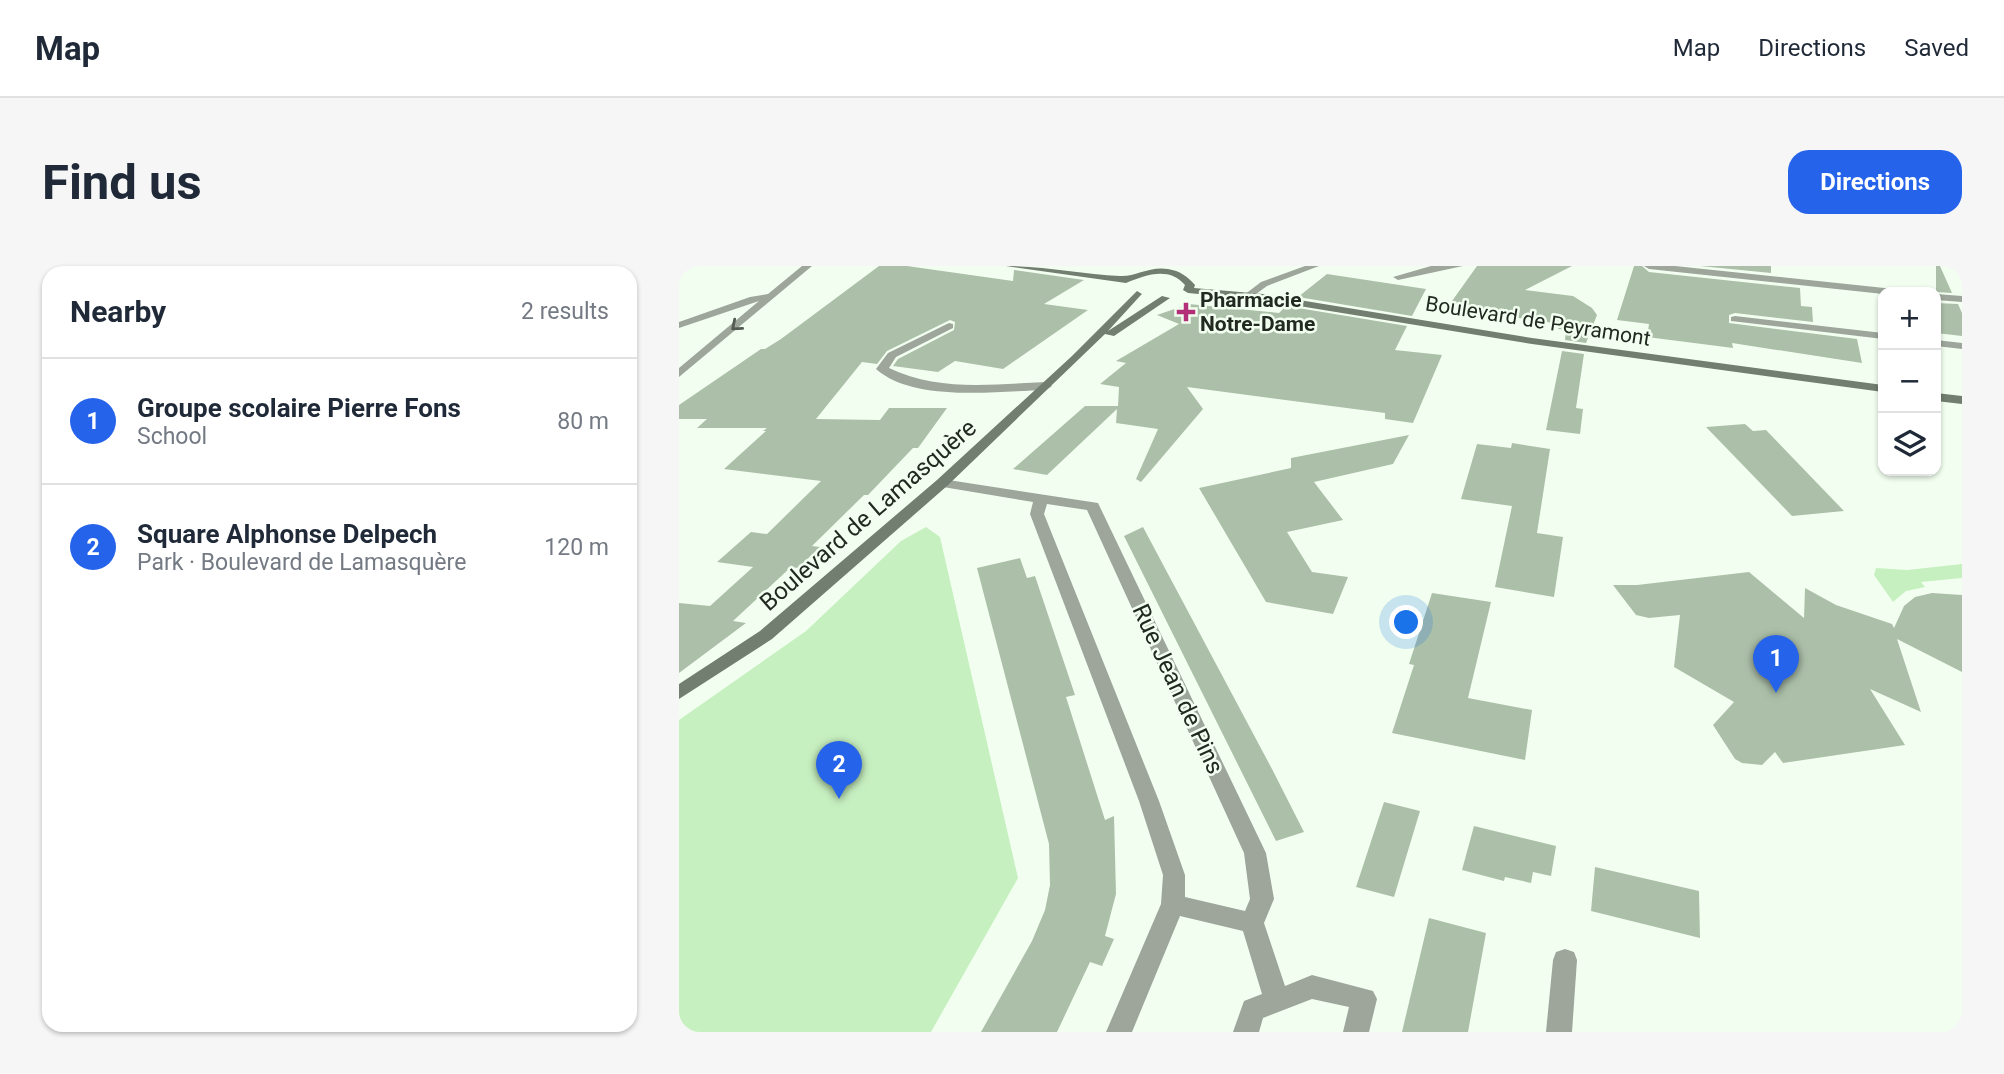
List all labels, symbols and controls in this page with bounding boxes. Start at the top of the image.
text: Map [35,29,100,68]
text: Map [1673,34,1720,62]
text: Directions [1758,34,1866,62]
text: Saved [1904,34,1969,62]
button: Directions [1788,150,1962,214]
text: Find us [42,154,202,211]
map controls [1878,287,1941,476]
button: + [1878,287,1941,350]
place label: Pharmacie Notre-Dame [1200,288,1315,336]
street label: Boulevard de Peyramont [1424,291,1652,351]
text: Nearby [70,294,166,329]
text: 2 results [521,298,609,325]
marker: Pharmacie Notre-Dame [1178,304,1194,320]
one-way arrow [732,318,745,330]
button: − [1878,350,1941,413]
text: Groupe scolaire Pierre Fons [137,393,461,423]
text: 1 [86,408,100,435]
text: 80 m [557,408,609,435]
button: layers [1878,413,1941,476]
street label: Boulevard de Lamasquère [754,414,982,616]
text: School [137,423,207,450]
text: Square Alphonse Delpech [137,519,437,549]
text: 2 [86,534,100,561]
text: 120 m [544,534,609,561]
text: Park · Boulevard de Lamasquère [137,549,466,576]
street label: Rue Jean de Pins [1126,600,1230,778]
your location [1389,605,1423,639]
pin: 1 [1753,635,1799,693]
pin: 2 [816,741,862,799]

